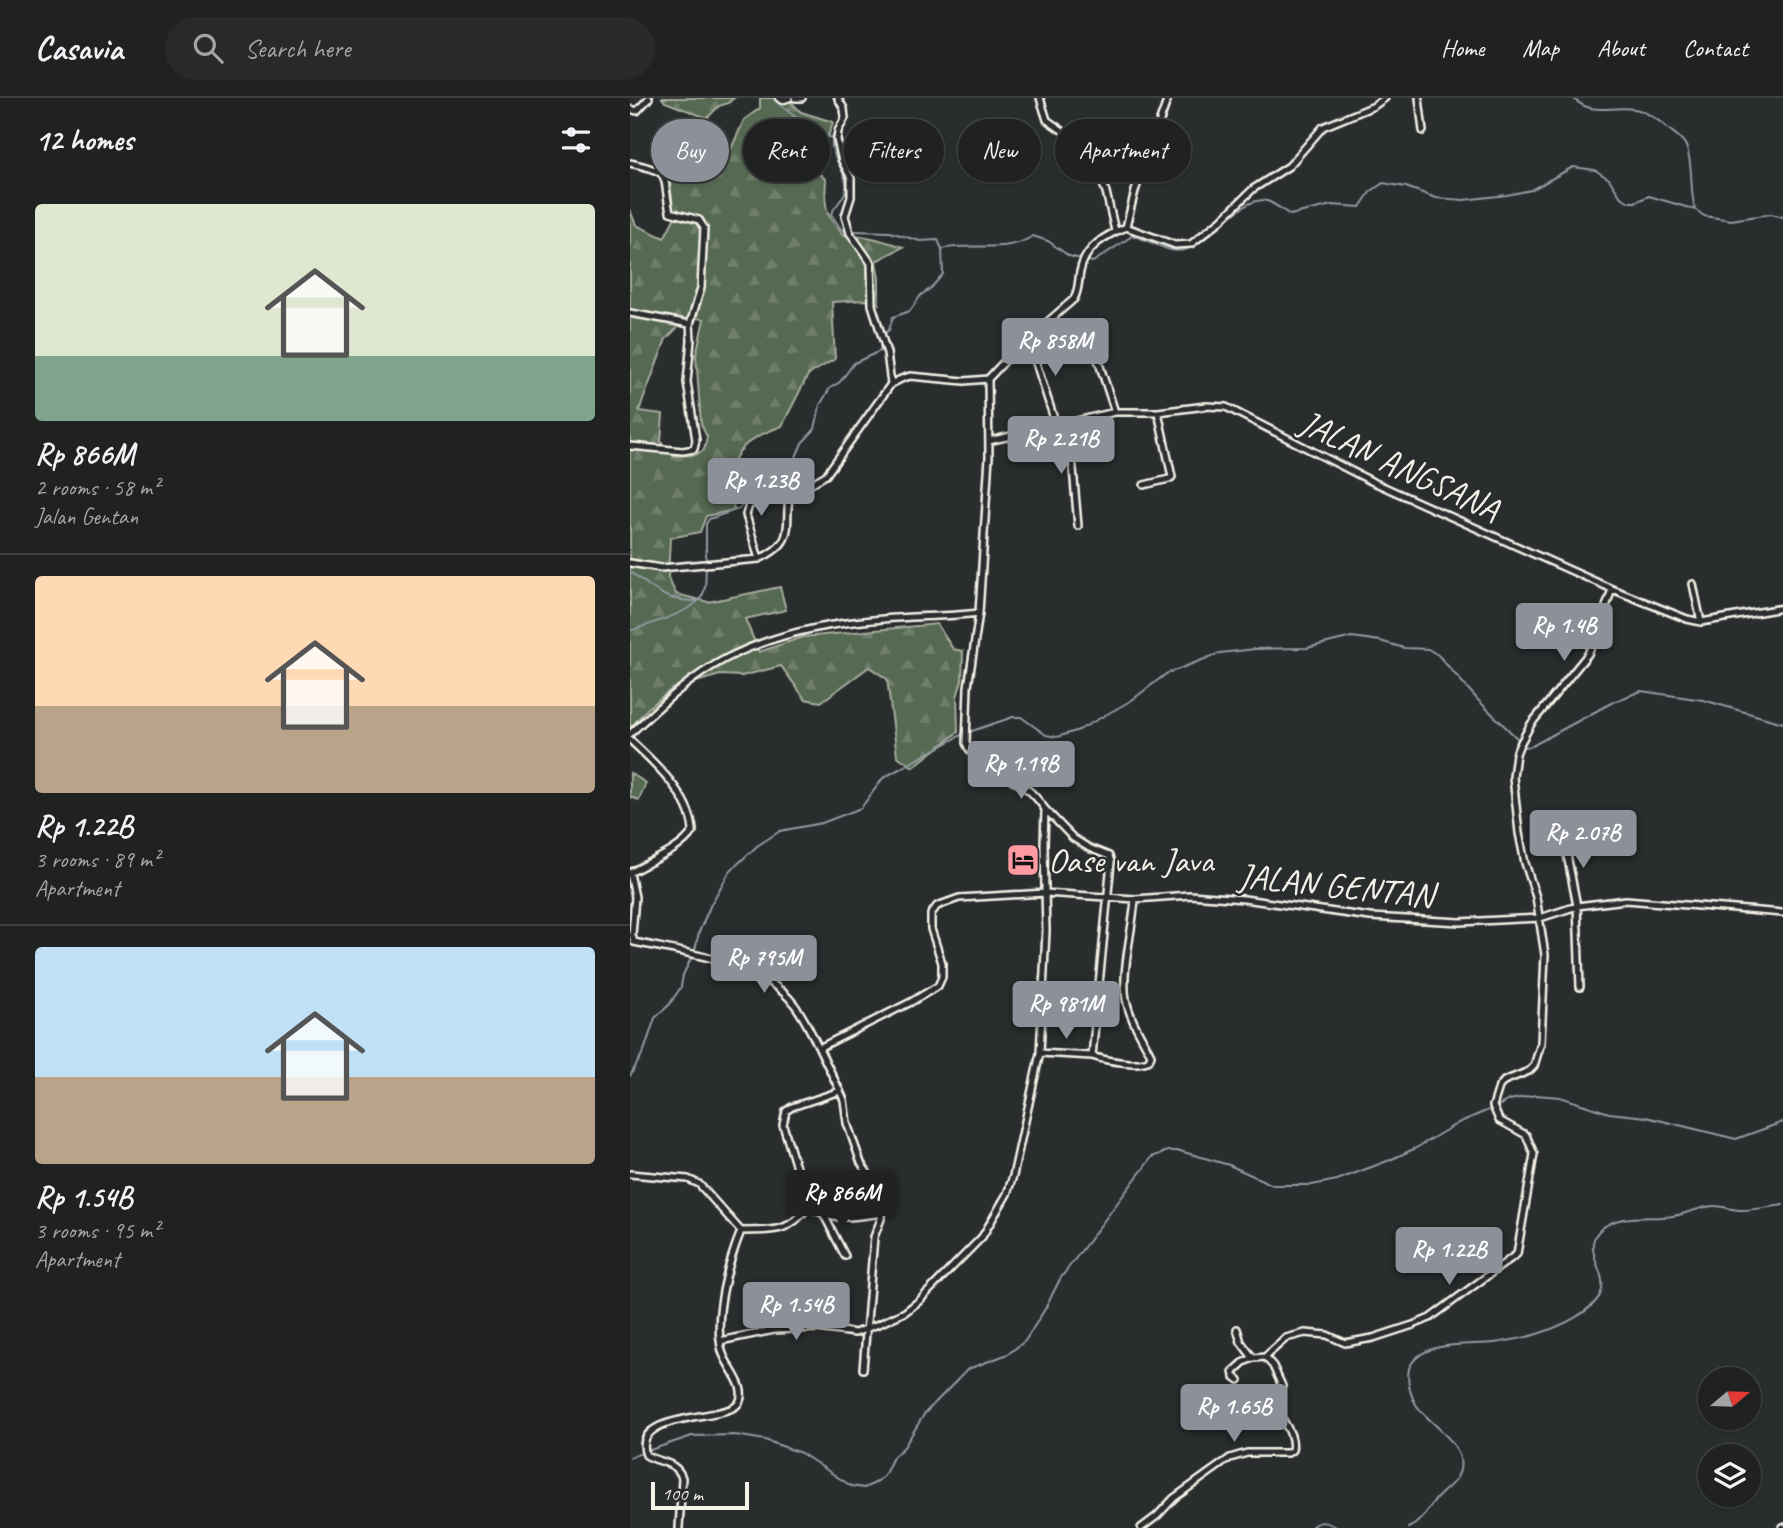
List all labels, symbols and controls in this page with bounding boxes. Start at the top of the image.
search box [165,17,655,80]
text: Casavia [35,27,123,69]
icon: search [189,29,227,67]
text: Search here [245,32,351,65]
text: Home [1441,33,1484,63]
text: Map [1522,33,1559,63]
text: About [1597,33,1645,63]
text: Contact [1683,33,1748,63]
chip: Buy [651,119,729,182]
chip: Rent [743,119,830,182]
chip: Filters [844,119,944,182]
chip: New [958,119,1041,182]
chip: Apartment [1055,119,1191,182]
text: 12 homes [35,121,133,159]
icon: filters [557,121,595,159]
icon: home [252,250,378,376]
pin: Rp 858M [990,318,1120,378]
text: Rp 858M [1018,326,1092,355]
street label: JALAN ANGSANA [1291,399,1508,532]
pin: Rp 2.21B [989,416,1133,476]
text: Rp 2.21B [1024,424,1098,453]
text: Rp 866M [35,435,134,473]
pin: Rp 1.23B [689,458,833,518]
text: Rp 1.23B [724,466,798,495]
text: 2 rooms · 58 m² [35,473,159,502]
text: Jalan Gentan [35,502,138,531]
pin: Rp 1.4B [1499,603,1629,663]
text: Rp 1.4B [1532,611,1596,640]
icon: home [252,622,378,748]
pin: Rp 1.19B [949,742,1093,801]
text: Rp 1.19B [984,749,1058,778]
text: Rp 1.22B [35,807,133,845]
pin: Rp 2.07B [1511,810,1655,870]
text: Rp 2.07B [1546,818,1620,847]
place label: Oase van Java [1048,838,1215,883]
hotel icon: Oase van Java [1004,841,1042,879]
text: 3 rooms · 89 m² [35,845,159,874]
street label: JALAN GENTAN [1234,853,1440,919]
text: Apartment [35,874,120,903]
pin: Rp 795M [699,936,829,995]
text: Rp 795M [727,943,801,972]
pin: Rp 981M [1001,982,1131,1041]
text: Rp 981M [1029,989,1103,1018]
icon: home [252,993,378,1119]
pin: Rp 866M [777,1170,907,1230]
text: Rp 1.54B [35,1178,132,1216]
text: Rp 866M [804,1178,880,1207]
text: 3 rooms · 95 m² [35,1216,159,1245]
pin: Rp 1.22B [1377,1228,1521,1287]
text: Rp 1.22B [1412,1235,1486,1264]
text: Apartment [35,1245,120,1274]
pin: Rp 1.54B [724,1282,868,1342]
text: Rp 1.54B [759,1290,833,1319]
north arrow [1698,1367,1760,1430]
map controls [1698,1367,1761,1507]
pin: Rp 1.65B [1162,1384,1306,1444]
text: Rp 1.65B [1197,1392,1271,1421]
button: layers [1698,1444,1761,1507]
scale bar [651,1479,749,1511]
text: 100 m [662,1482,703,1506]

